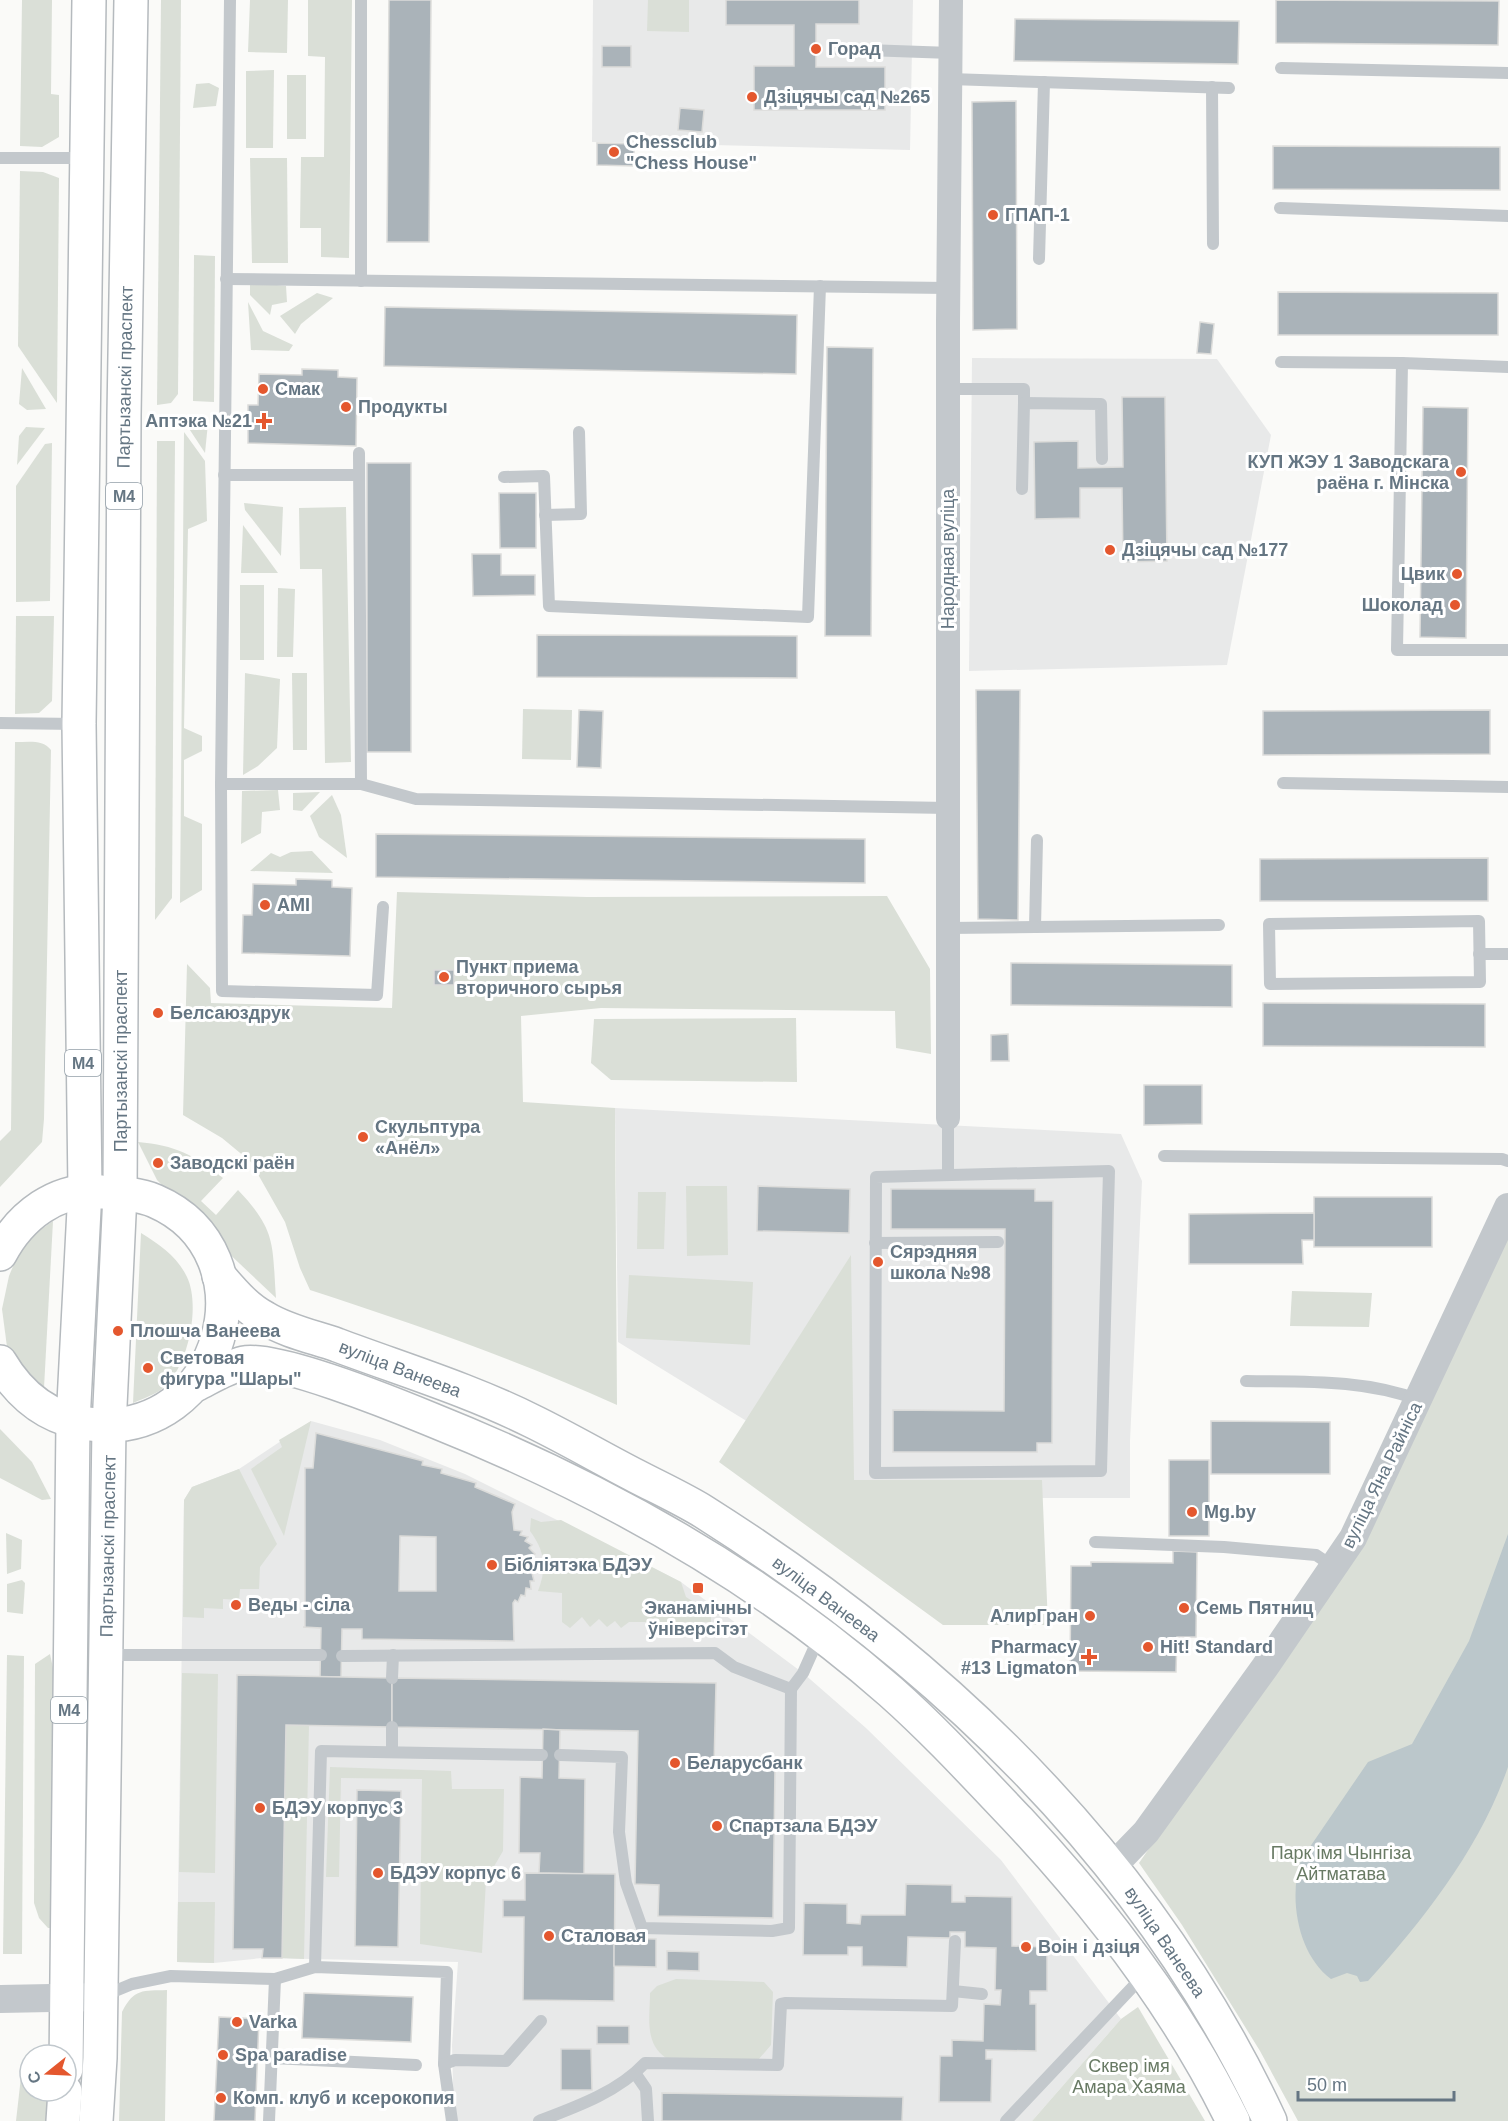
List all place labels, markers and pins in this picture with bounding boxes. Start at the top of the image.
place label: Горад [828,39,881,59]
marker: Горад [809,42,823,56]
place label: Дзіцячы сад №265 [764,87,930,107]
marker: Дзіцячы сад №265 [745,90,759,104]
place label: Chessclub "Chess House" [626,132,757,173]
marker: Chessclub "Chess House" [607,145,621,159]
place label: ГПАП-1 [1005,205,1070,225]
marker: ГПАП-1 [986,208,1000,222]
place label: Смак [275,379,321,399]
marker: Смак [256,382,270,396]
place label: Продукты [358,397,448,417]
marker: Продукты [339,400,353,414]
place label: Аптэка №21 [145,411,252,431]
marker: Аптэка №21 [257,414,271,428]
place label: КУП ЖЭУ 1 Заводскага раёна г. Мінска [1248,452,1450,493]
marker: КУП ЖЭУ 1 Заводскага раёна г. Мінска [1454,465,1468,479]
place label: Дзіцячы сад №177 [1122,540,1288,560]
marker: Дзіцячы сад №177 [1103,543,1117,557]
place label: Цвик [1401,564,1446,584]
marker: Цвик [1450,567,1464,581]
place label: Шоколад [1362,595,1444,615]
marker: Шоколад [1448,598,1462,612]
place label: AMI [277,895,310,915]
marker: AMI [258,898,272,912]
place label: Пункт приема вторичного сырья [456,957,622,998]
marker: Пункт приема вторичного сырья [437,970,451,984]
place label: Белсаюздрук [170,1003,291,1023]
marker: Белсаюздрук [151,1006,165,1020]
place label: Скульптура «Анёл» [375,1117,481,1158]
marker: Скульптура «Анёл» [356,1130,370,1144]
place label: Заводскі раён [170,1153,295,1173]
marker: Заводскі раён [151,1156,165,1170]
place label: Сярэдняя школа №98 [890,1242,991,1283]
marker: Сярэдняя школа №98 [871,1255,885,1269]
place label: Плошча Ванеева [130,1321,281,1341]
marker: Плошча Ванеева [111,1324,125,1338]
place label: Световая фигура "Шары" [160,1348,302,1389]
marker: Световая фигура "Шары" [141,1361,155,1375]
place label: Mg.by [1204,1502,1256,1522]
marker: Mg.by [1185,1505,1199,1519]
place label: Бібліятэка БДЭУ [504,1555,653,1575]
marker: Бібліятэка БДЭУ [485,1558,499,1572]
marker: Эканамічны ўніверсітэт [691,1581,705,1595]
place label: Веды - сіла [248,1595,351,1615]
marker: Веды - сіла [229,1598,243,1612]
place label: Эканамічны ўніверсітэт [644,1598,752,1639]
place label: Семь Пятниц [1196,1598,1313,1618]
marker: Семь Пятниц [1177,1601,1191,1615]
place label: АлирГран [990,1606,1078,1626]
marker: АлирГран [1083,1609,1097,1623]
place label: Pharmacy #13 Ligmaton [961,1637,1077,1678]
place label: Hit! Standard [1160,1637,1273,1657]
marker: Hit! Standard [1141,1640,1155,1654]
marker: Pharmacy #13 Ligmaton [1082,1650,1096,1664]
place label: Беларусбанк [687,1753,803,1773]
marker: Беларусбанк [668,1756,682,1770]
place label: БДЭУ корпус 3 [272,1798,403,1818]
marker: БДЭУ корпус 3 [253,1801,267,1815]
place label: Спартзала БДЭУ [729,1816,878,1836]
marker: Спартзала БДЭУ [710,1819,724,1833]
place label: БДЭУ корпус 6 [390,1863,521,1883]
marker: БДЭУ корпус 6 [371,1866,385,1880]
place label: Сталовая [561,1926,646,1946]
marker: Сталовая [542,1929,556,1943]
place label: Воін і дзіця [1038,1937,1140,1957]
marker: Воін і дзіця [1019,1940,1033,1954]
place label: Varka [249,2012,298,2032]
marker: Varka [230,2015,244,2029]
place label: Spa paradise [235,2045,347,2065]
marker: Spa paradise [216,2048,230,2062]
place label: Комп. клуб и ксерокопия [233,2088,455,2108]
marker: Комп. клуб и ксерокопия [214,2091,228,2105]

